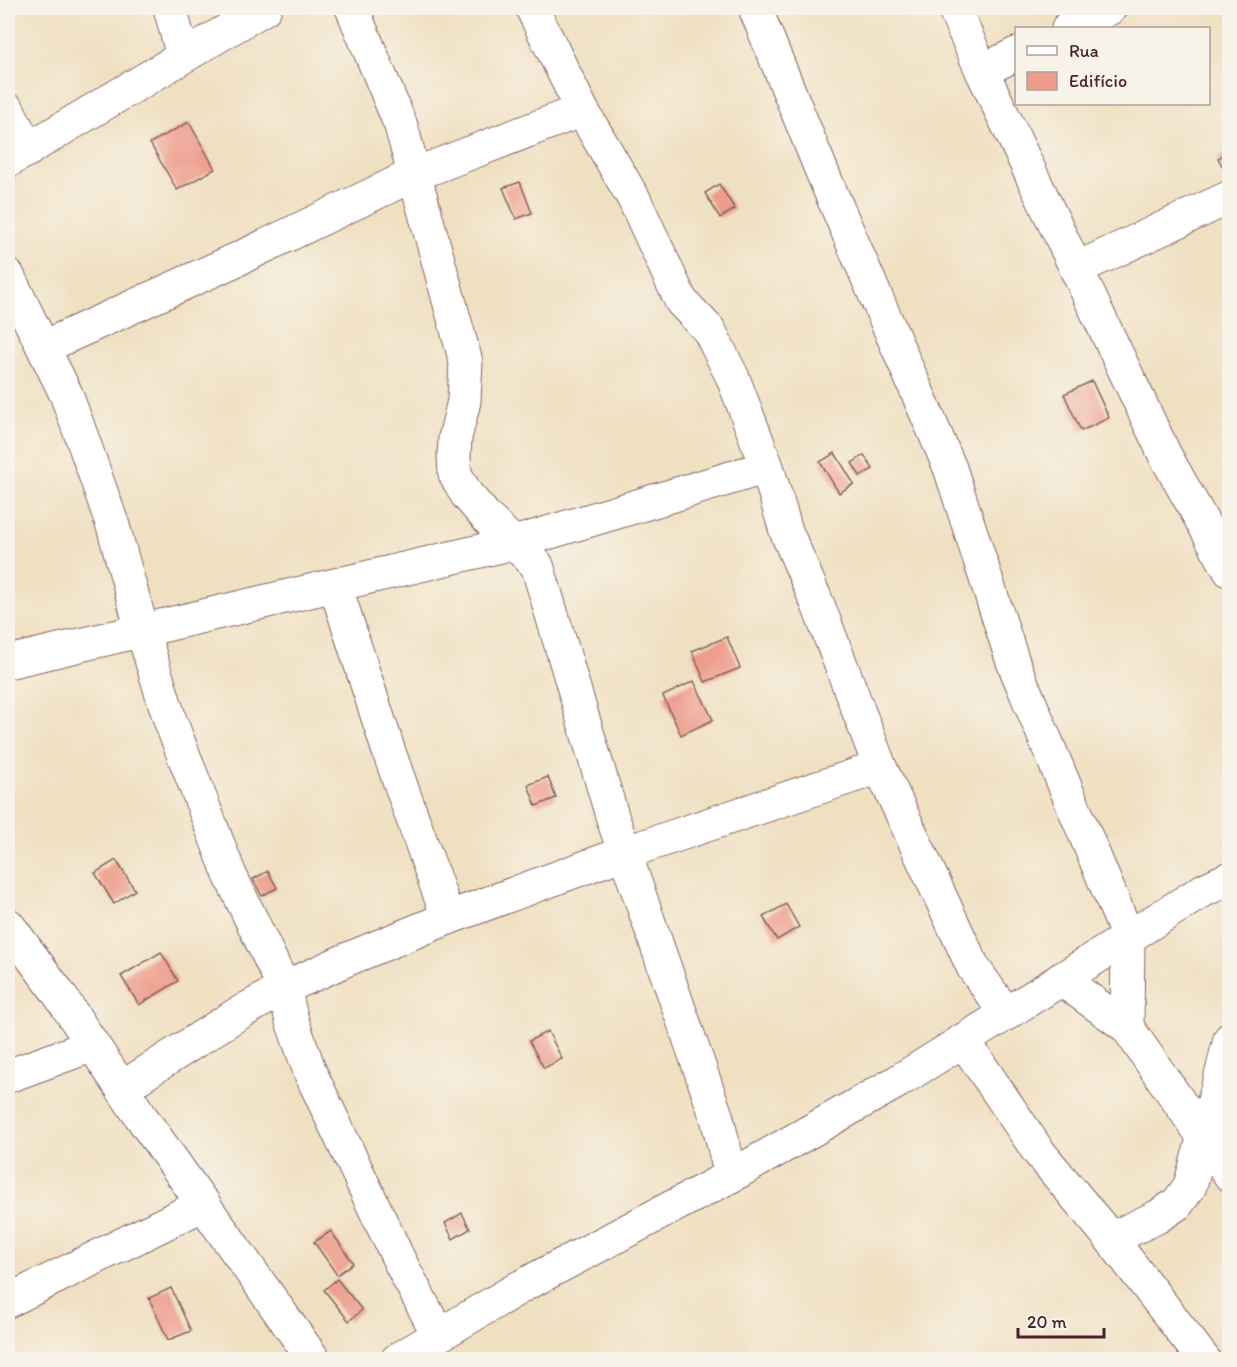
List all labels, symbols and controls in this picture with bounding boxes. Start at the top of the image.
legend [1015,27,1210,105]
text: Rua [1069,40,1099,62]
text: Edifício [1069,70,1127,92]
scale bar [1018,1301,1104,1339]
text: 20 m [1027,1311,1067,1333]

